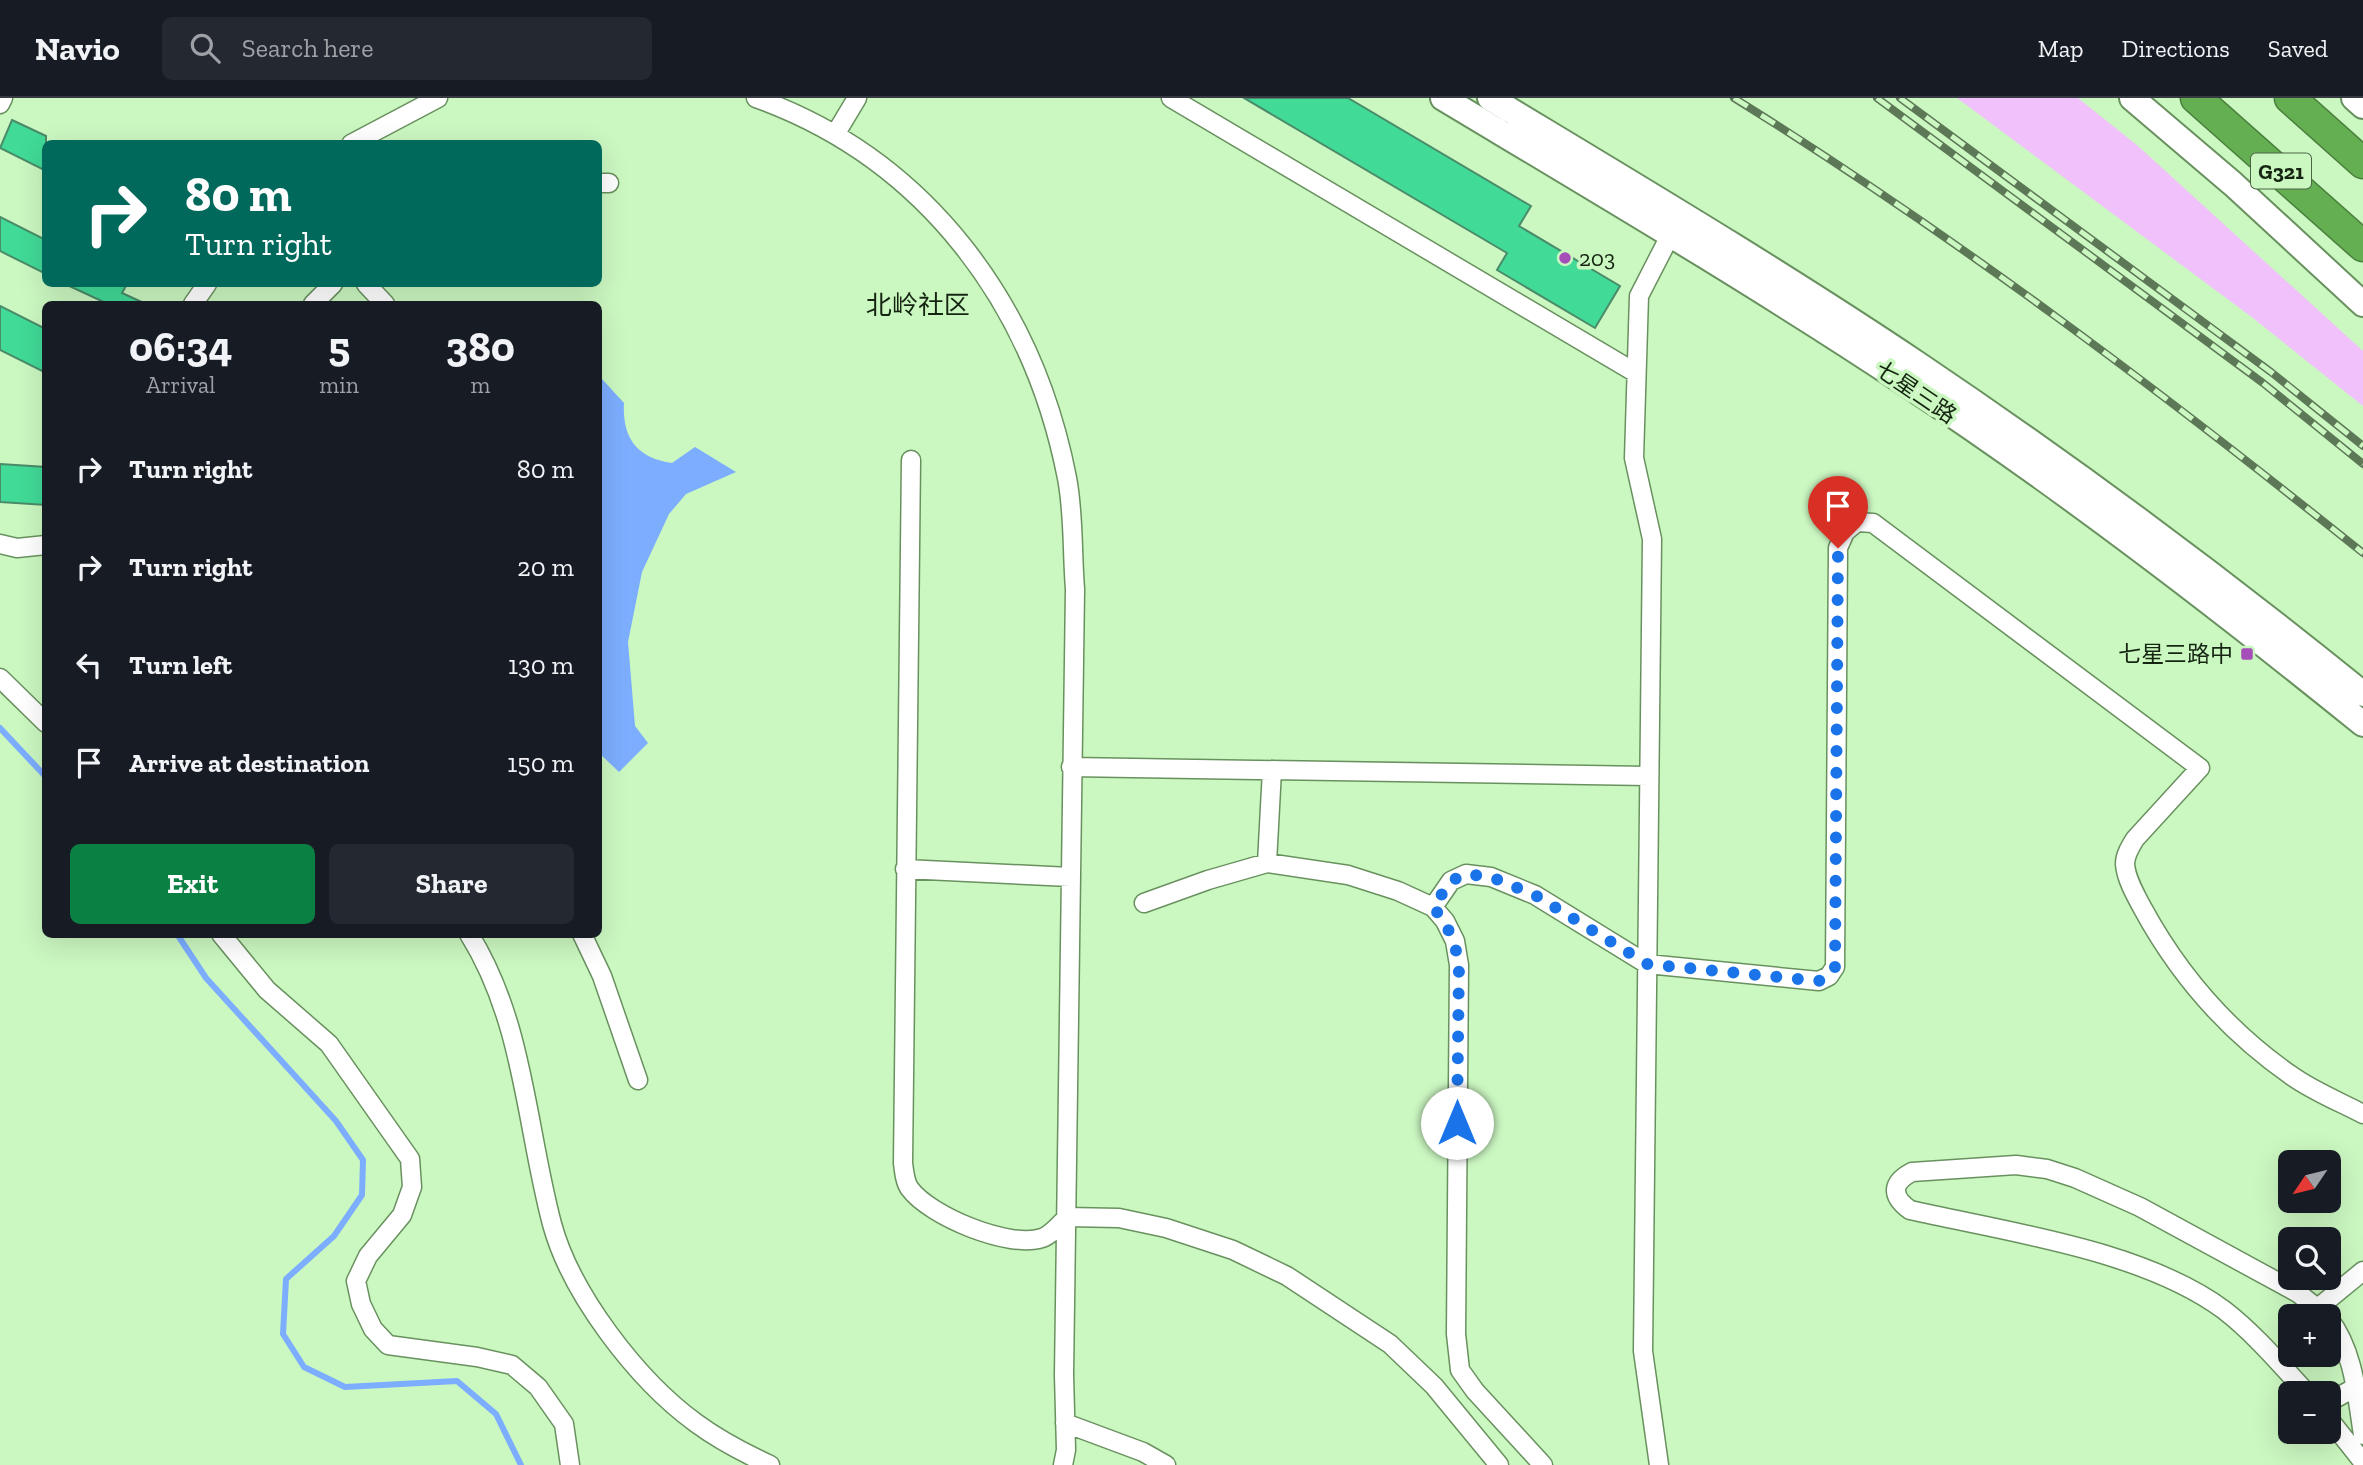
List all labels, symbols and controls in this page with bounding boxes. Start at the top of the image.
search box [162,17,652,80]
text: Navio [35,29,120,68]
icon: search [186,29,224,67]
text: Search here [242,32,374,64]
text: Map [2038,34,2084,63]
text: Directions [2122,34,2230,63]
text: Saved [2268,34,2328,63]
road number: G321 [2251,154,2311,188]
text: 80 m [185,165,292,224]
icon: right [70,168,161,259]
text: Turn right [185,225,332,263]
place label: 203 [1579,244,1615,272]
marker: 203 [1557,250,1573,266]
district label: 北岭社区 [866,289,970,321]
text: 06:34 [129,321,232,372]
text: 5 [328,321,350,372]
text: 380 [446,321,515,372]
street label: 七星三路 [1870,355,1962,429]
text: Arrival [146,371,215,399]
text: min [319,371,359,399]
text: m [470,371,490,399]
icon: right [70,450,108,488]
text: Turn right [129,453,252,485]
text: 80 m [517,453,574,485]
pin [1808,476,1868,548]
icon: arrive [1819,487,1857,525]
icon: right [70,548,108,586]
text: Turn right [129,551,252,583]
text: 20 m [517,551,574,583]
place label: 七星三路中 [2118,640,2233,668]
icon: left [70,646,108,684]
marker: 七星三路中 [2239,646,2255,662]
text: Turn left [129,649,232,681]
text: 130 m [508,649,574,681]
icon: arrive [70,744,108,782]
text: Arrive at destination [129,747,369,779]
text: 150 m [507,747,574,779]
button: Exit [70,844,315,924]
button: Share [329,844,574,924]
position arrow [1420,1086,1494,1160]
north arrow [2278,1150,2342,1213]
map controls [2278,1150,2341,1444]
button: search [2278,1227,2341,1290]
button: + [2278,1304,2341,1367]
button: − [2278,1381,2341,1444]

